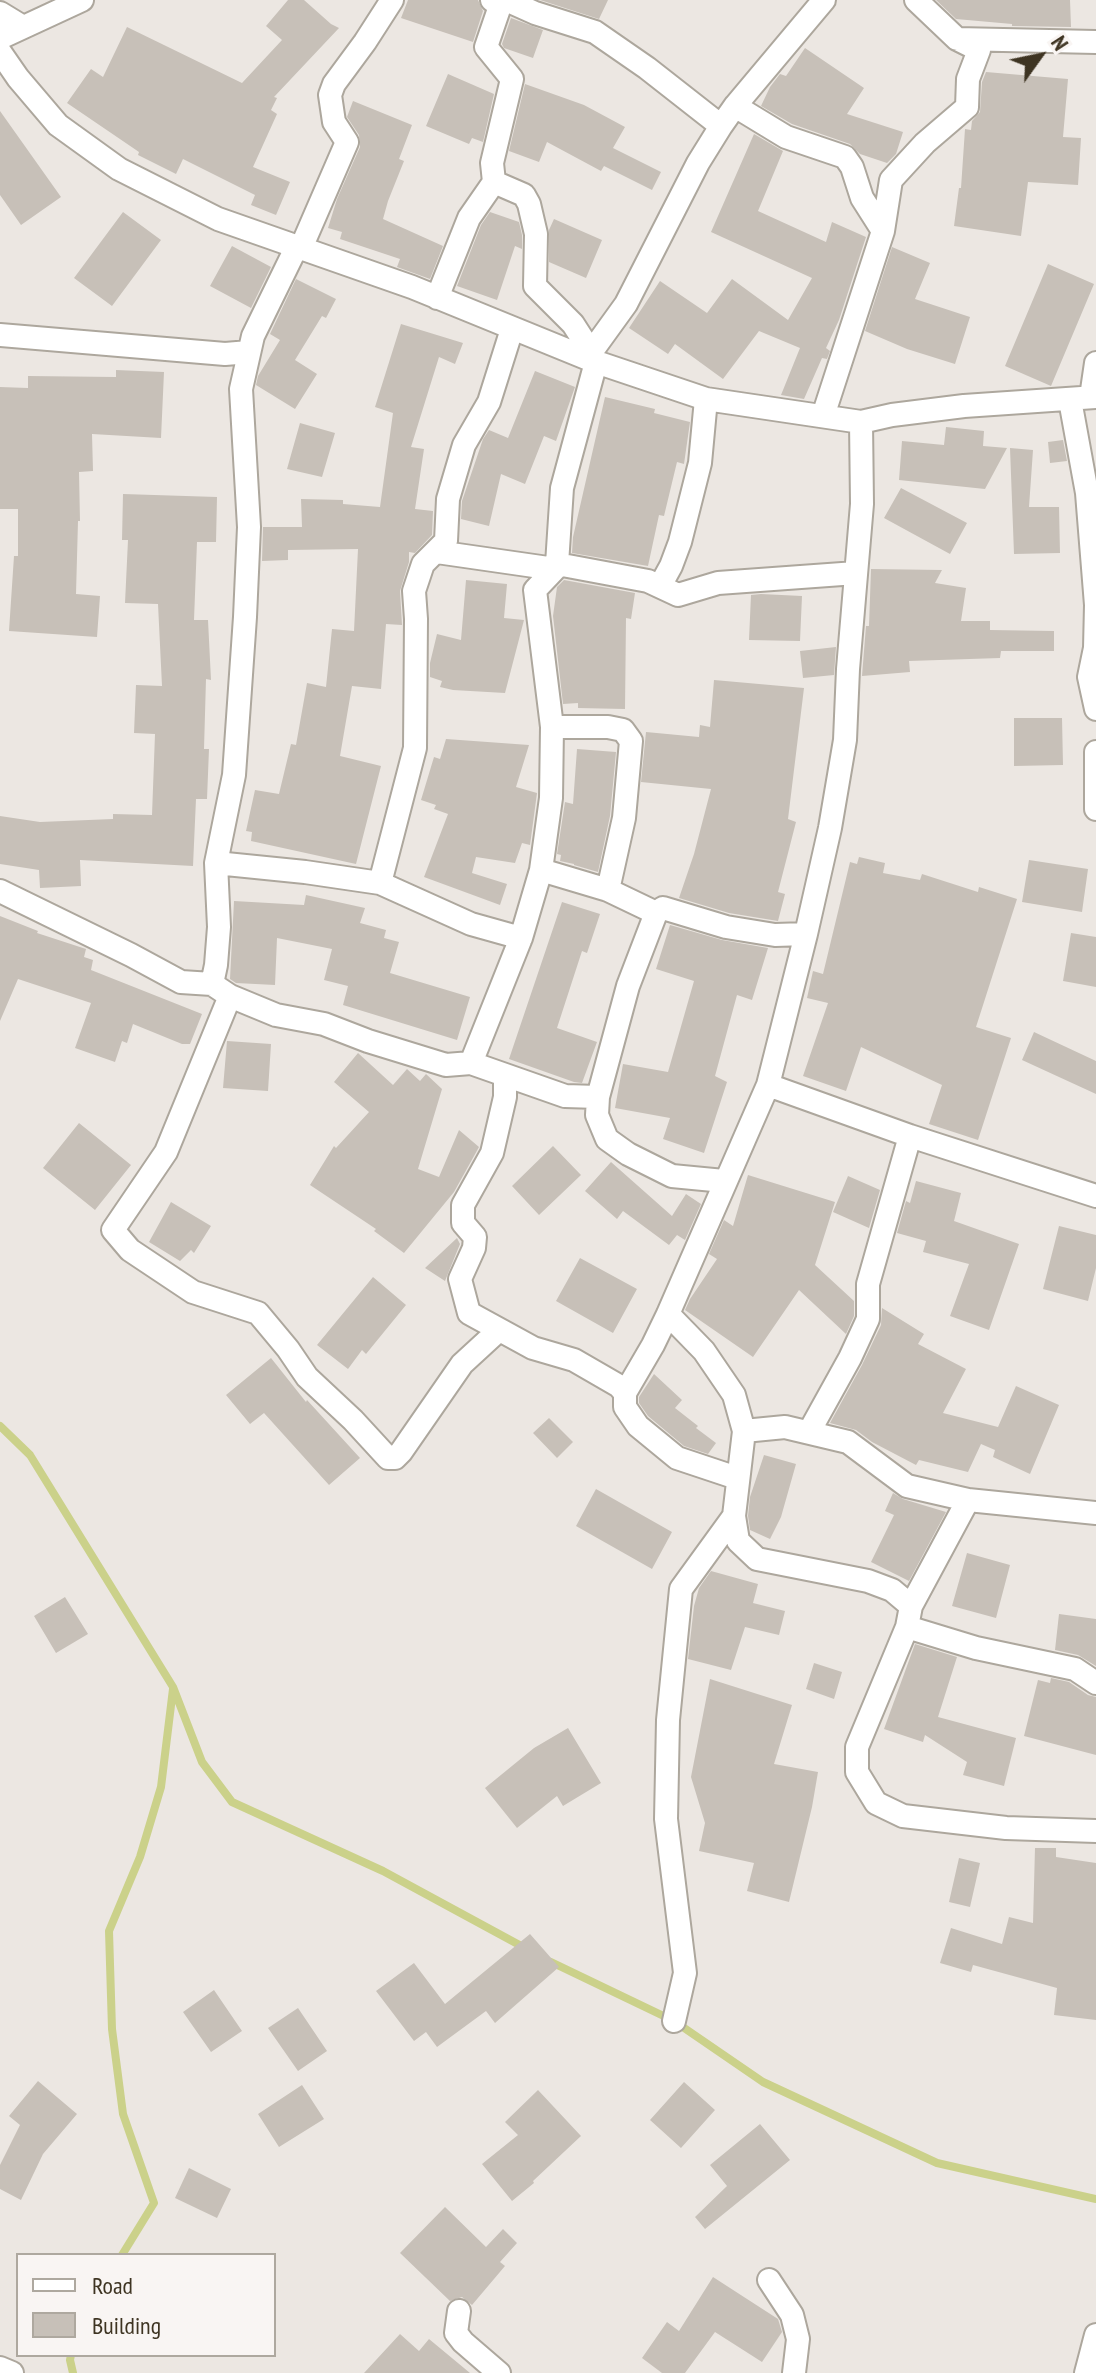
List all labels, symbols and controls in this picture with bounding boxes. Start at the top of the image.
north arrow [1000,16,1080,96]
text: N [1045,30,1075,56]
legend [16,2253,276,2357]
text: Road [92,2270,133,2301]
text: Building [92,2310,161,2341]

